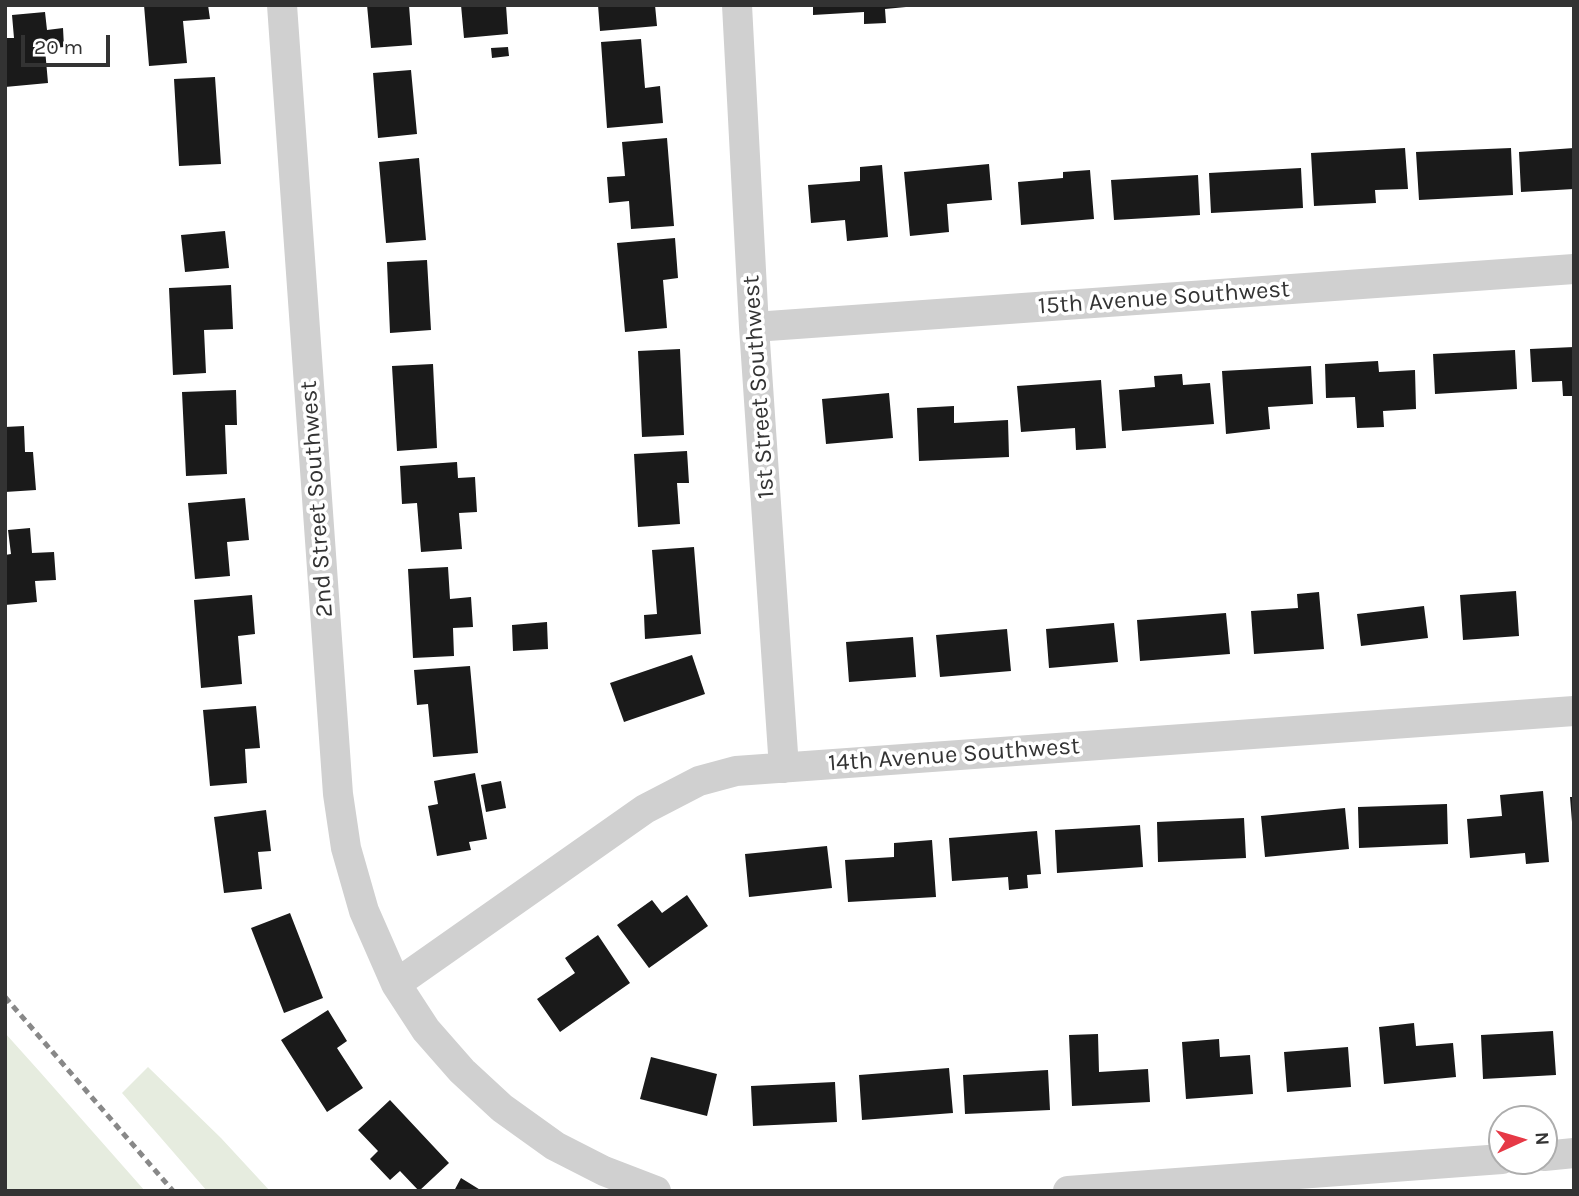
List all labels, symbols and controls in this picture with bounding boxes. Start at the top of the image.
scale bar [24,21,114,65]
text: 20 m [34,35,83,59]
street label: 1st Street Southwest [737,274,781,500]
street label: 15th Avenue Southwest [1037,275,1291,321]
street label: 2nd Street Southwest [294,380,340,618]
street label: 14th Avenue Southwest [827,732,1081,778]
north arrow [1488,1105,1558,1175]
text: N [1531,1131,1553,1146]

